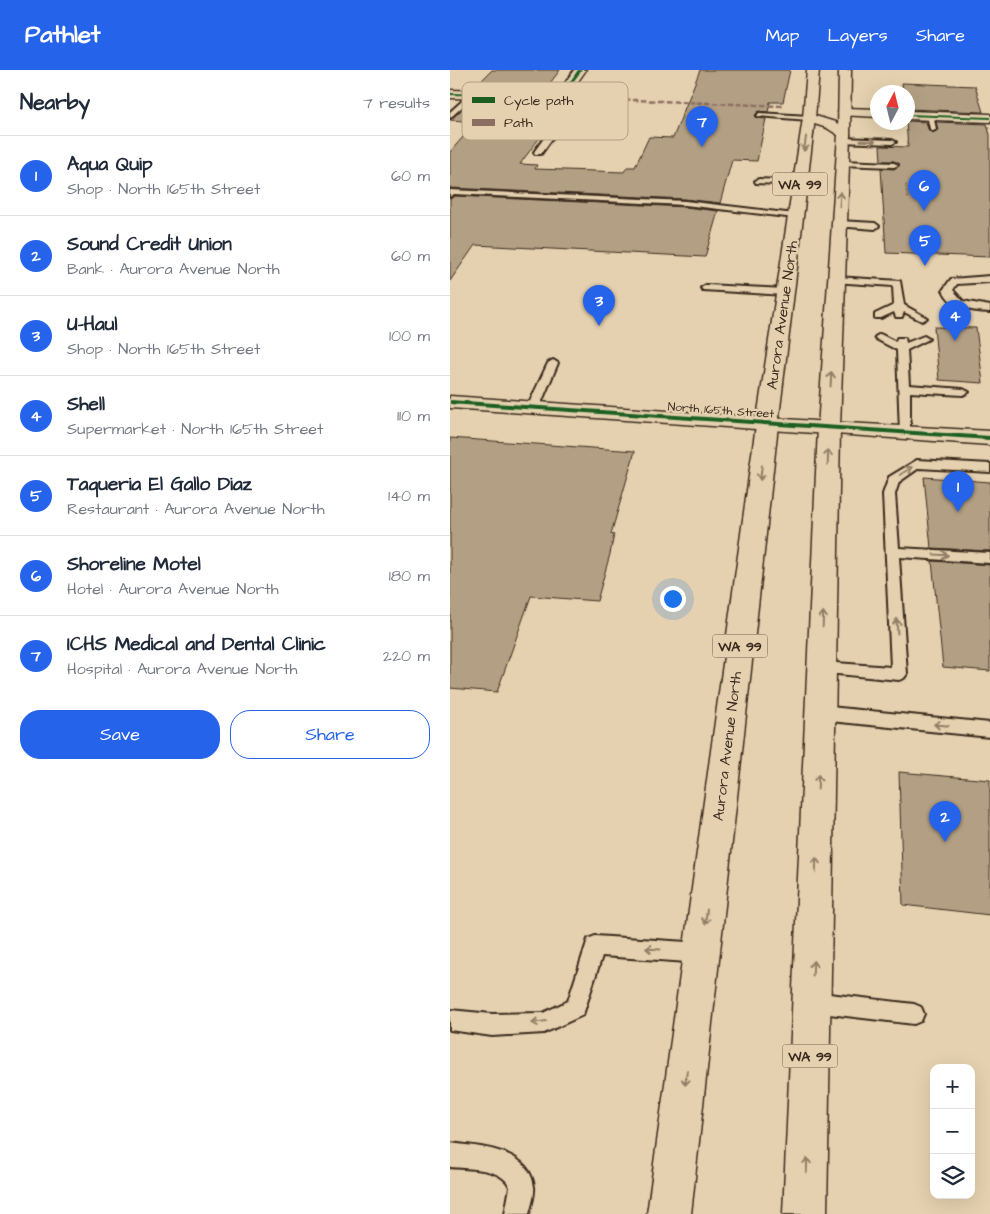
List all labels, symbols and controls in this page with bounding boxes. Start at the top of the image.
text: Pathlet [25,18,101,52]
text: Map [765,23,799,48]
text: Layers [827,23,888,48]
text: Share [916,23,965,48]
legend [462,82,628,140]
north arrow [870,85,915,130]
text: Nearby [20,88,90,117]
text: Cycle path [504,91,573,111]
text: 7 results [363,92,430,114]
pin: 7 [686,106,718,147]
text: Path [504,113,533,133]
one-way arrow [800,136,810,152]
one-way arrow [859,136,875,145]
text: Aqua Quip [67,151,153,178]
text: 1 [35,165,37,187]
text: 60 m [391,165,430,187]
pin: 6 [908,170,940,211]
road number: WA 99 [772,172,828,196]
text: Shop · North 165th Street [67,178,260,200]
one-way arrow [836,192,845,208]
pin: 5 [909,225,941,266]
text: Sound Credit Union [67,231,232,258]
street label: Aurora Avenue North [762,239,803,391]
text: 2 [31,245,41,267]
text: 60 m [391,245,430,267]
text: Bank · Aurora Avenue North [67,258,280,280]
pin: 3 [583,285,615,326]
pin: 4 [939,300,971,341]
text: U-Haul [67,311,117,338]
text: 3 [32,325,40,347]
text: 100 m [389,325,430,347]
text: Shop · North 165th Street [67,338,260,360]
one-way arrow [826,371,836,388]
text: Shell [67,391,105,418]
street label: North 165th Street [667,398,775,423]
text: 4 [31,405,41,427]
text: 110 m [397,405,430,427]
text: Supermarket · North 165th Street [67,418,323,440]
one-way arrow [823,449,833,466]
one-way arrow [756,465,766,481]
one-way arrow [899,466,913,476]
text: Taqueria El Gallo Diaz [67,471,252,498]
pin: 1 [942,471,974,512]
text: 5 [30,485,42,507]
text: 140 m [388,485,430,507]
text: Restaurant · Aurora Avenue North [67,498,325,520]
one-way arrow [933,550,949,559]
text: Shoreline Motel [67,551,201,578]
text: 6 [31,565,41,587]
text: 180 m [389,565,430,587]
text: Hotel · Aurora Avenue North [67,578,279,600]
your location [660,586,686,612]
one-way arrow [818,612,828,628]
one-way arrow [892,618,901,634]
text: ICHS Medical and Dental Clinic [67,631,326,658]
road number: WA 99 [712,634,768,658]
text: 7 [31,645,41,667]
text: 220 m [383,645,430,667]
text: Hospital · Aurora Avenue North [67,658,297,680]
street label: Aurora Avenue North [708,670,747,822]
button: Save [20,710,220,759]
button: Share [230,710,430,759]
one-way arrow [934,720,950,730]
one-way arrow [814,774,823,790]
pin: 2 [929,801,961,842]
one-way arrow [811,857,821,874]
one-way arrow [701,908,711,924]
one-way arrow [645,945,661,954]
one-way arrow [808,960,818,976]
one-way arrow [532,1018,548,1028]
road number: WA 99 [782,1044,838,1068]
map controls [930,1064,975,1199]
button: + [930,1064,975,1109]
one-way arrow [681,1070,691,1086]
button: − [930,1109,975,1154]
button: layers [930,1154,975,1199]
one-way arrow [802,1158,812,1174]

